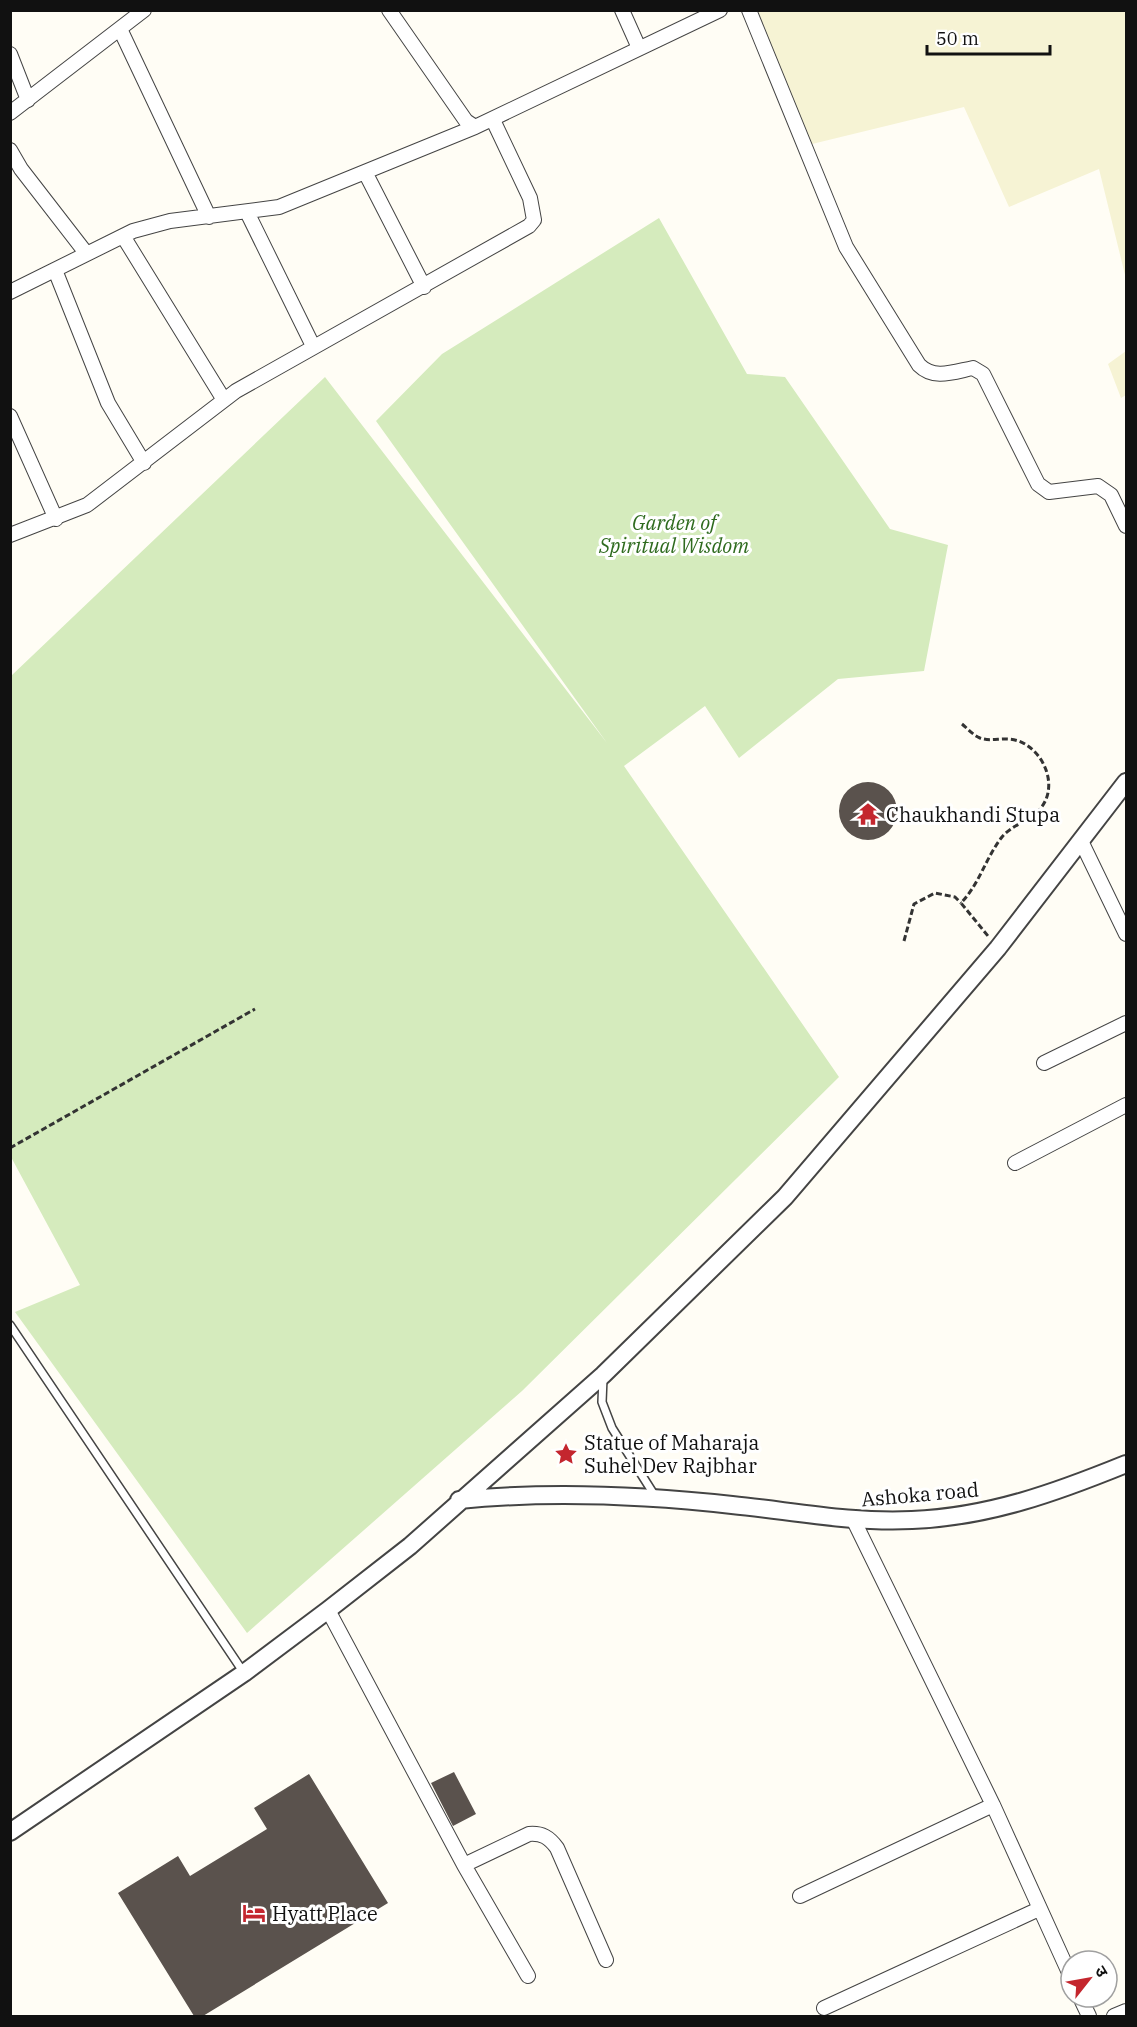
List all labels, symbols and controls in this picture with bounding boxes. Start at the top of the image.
scale bar [927,18,1050,56]
text: 50 m [936,27,979,50]
park label: Garden of Spiritual Wisdom [598,509,749,559]
temple icon: Chaukhandi Stupa [855,801,881,827]
place label: Chaukhandi Stupa [886,801,1060,828]
place label: Statue of Maharaja Suhel Dev Rajbhar [584,1429,760,1479]
place icon: Statue of Maharaja Suhel Dev Rajbhar [553,1441,579,1467]
street label: Ashoka road [860,1475,980,1513]
hotel icon: Hyatt Place [241,1900,267,1926]
place label: Hyatt Place [272,1900,378,1927]
north arrow [1059,1949,1119,2009]
text: उ [1091,1962,1113,1981]

